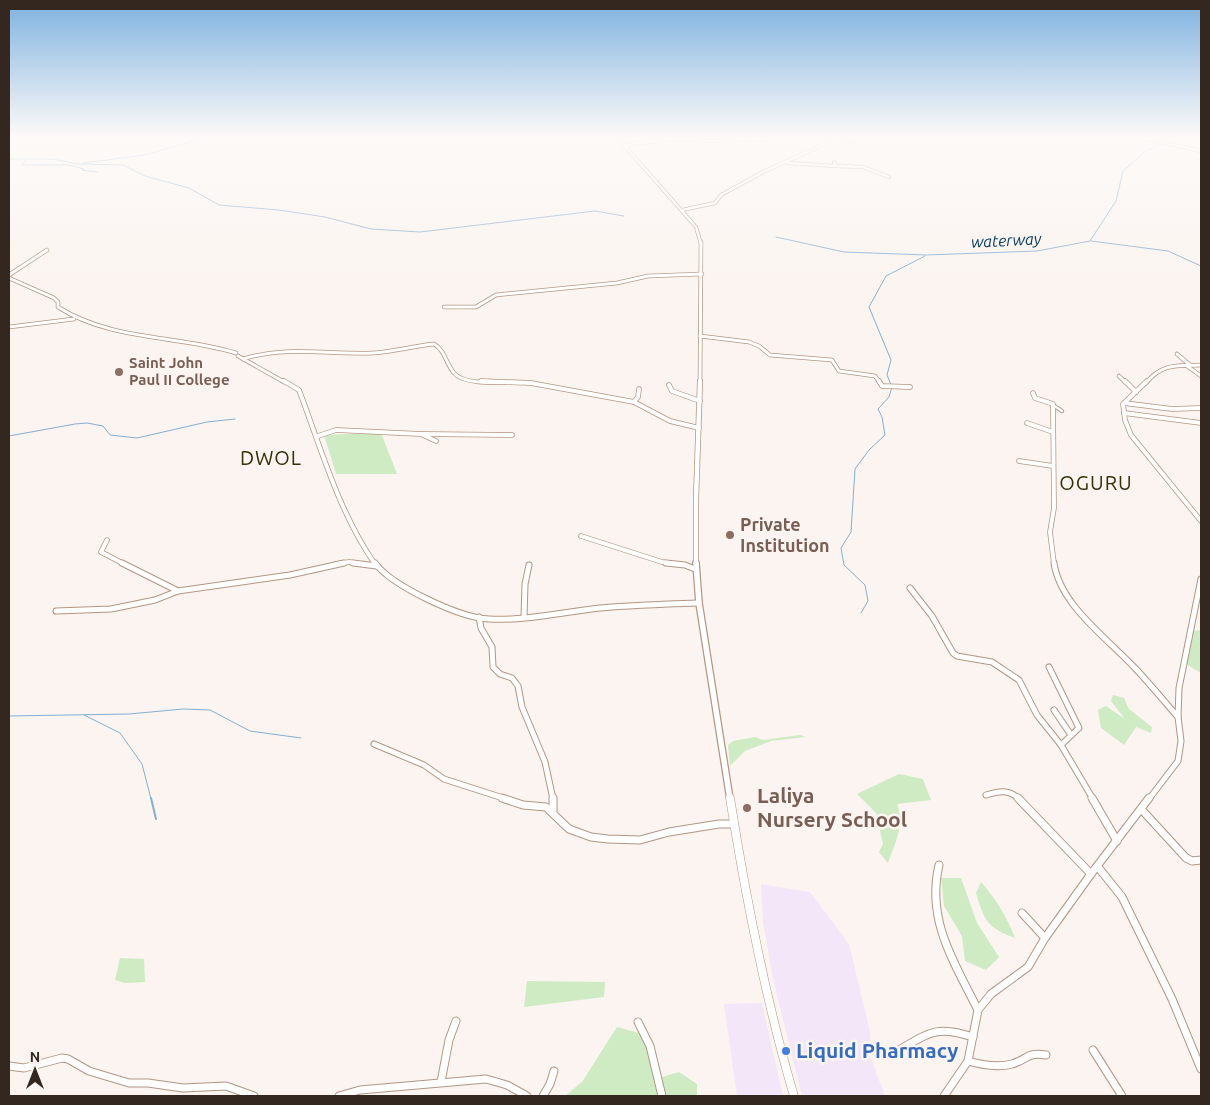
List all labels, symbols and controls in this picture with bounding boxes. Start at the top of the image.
water label: waterway [970,229,1042,251]
place label: Saint John Paul II College [129,354,230,388]
marker: Saint John Paul II College [113,366,125,378]
district label: DWOL [240,446,302,469]
district label: OGURU [1059,471,1133,494]
place label: Private Institution [740,514,830,555]
marker: Private Institution [724,529,736,541]
place label: Laliya Nursery School [757,783,907,831]
marker: Laliya Nursery School [741,802,753,814]
place label: Liquid Pharmacy [796,1038,958,1062]
north arrow [10,1045,60,1095]
marker: Liquid Pharmacy [780,1045,792,1057]
text: N [30,1049,40,1065]

